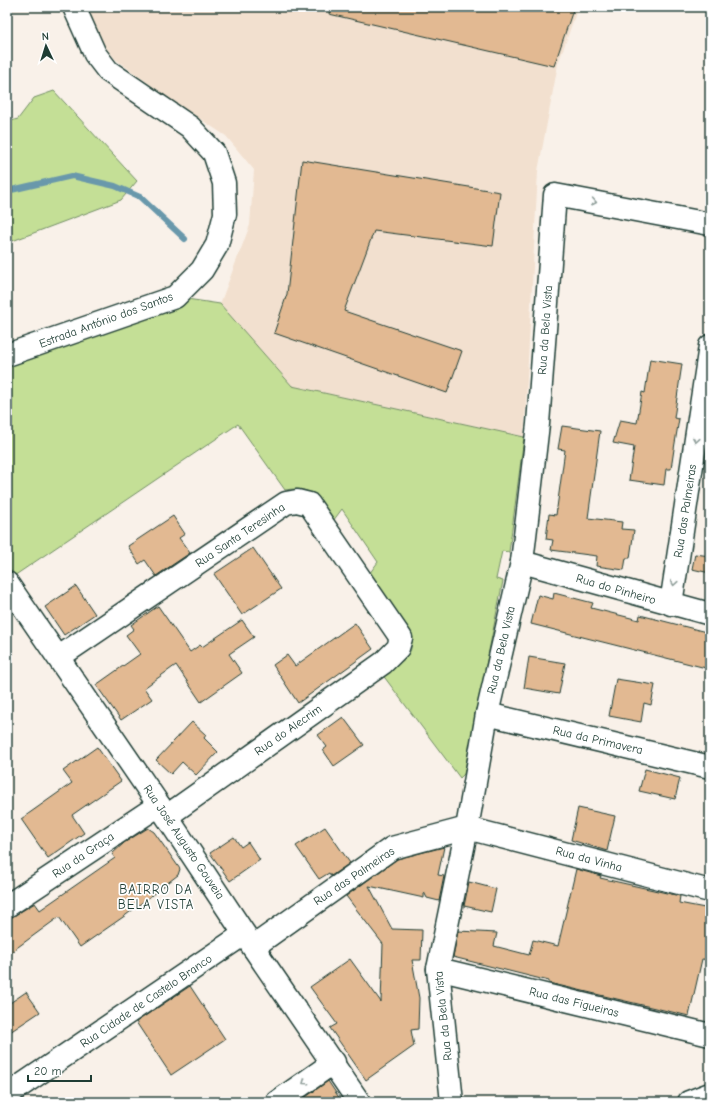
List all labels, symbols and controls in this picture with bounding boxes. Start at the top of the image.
north arrow [26,26,66,66]
text: N [41,30,49,43]
one-way arrow [591,198,597,206]
street label: Rua da Bela Vista [535,285,555,375]
street label: Estrada António dos Santos [37,289,175,351]
one-way arrow [692,437,701,443]
street label: Rua das Palmeiras [671,463,699,559]
street label: Rua Santa Teresinha [193,500,287,570]
street label: Rua do Pinheiro [574,571,658,607]
one-way arrow [670,579,679,586]
street label: Rua da Bela Vista [484,605,518,695]
street label: Rua do Alecrim [252,702,324,758]
street label: Rua da Primavera [552,723,644,757]
street label: Rua José Augusto Gouveia [140,782,228,902]
street label: Rua da Graça [50,829,116,881]
street label: Rua da Vinha [554,843,624,875]
street label: Rua das Palmeiras [311,844,397,908]
district label: BAIRRO DA BELA VISTA [118,882,194,912]
street label: Rua Cidade de Castelo Branco [77,951,215,1051]
street label: Rua da Bela Vista [431,971,455,1061]
street label: Rua das Figueiras [528,984,620,1020]
scale bar [28,1057,91,1083]
text: 20 m [34,1064,62,1078]
one-way arrow [303,1077,310,1084]

